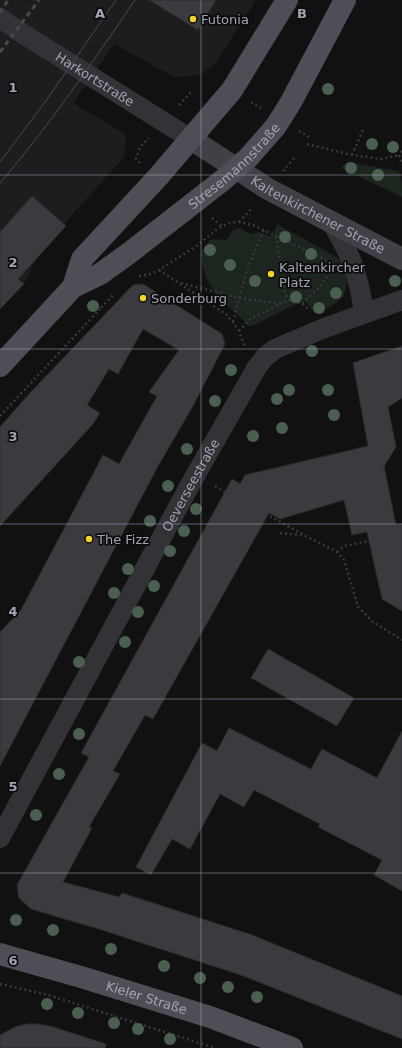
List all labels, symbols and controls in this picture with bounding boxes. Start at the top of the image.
text: A [95,6,105,21]
text: B [297,6,307,21]
place label: Futonia [201,12,249,27]
marker: Futonia [188,14,198,24]
street label: Harkortstraße [53,49,137,109]
text: 1 [8,80,18,95]
street label: Stresemannstraße [185,120,283,212]
street label: Kaltenkirchener Straße [248,173,388,256]
text: 2 [8,255,18,270]
place label: Kaltenkircher Platz [279,260,366,290]
marker: Kaltenkircher Platz [266,269,276,279]
place label: Sonderburg [151,291,227,306]
marker: Sonderburg [138,293,148,303]
text: 3 [8,429,18,444]
street label: Oeverseestraße [159,436,222,534]
place label: The Fizz [96,532,149,547]
marker: The Fizz [84,534,94,544]
text: 4 [8,604,18,619]
text: 5 [8,779,18,794]
text: 6 [8,953,18,968]
street label: Kieler Straße [104,978,189,1017]

